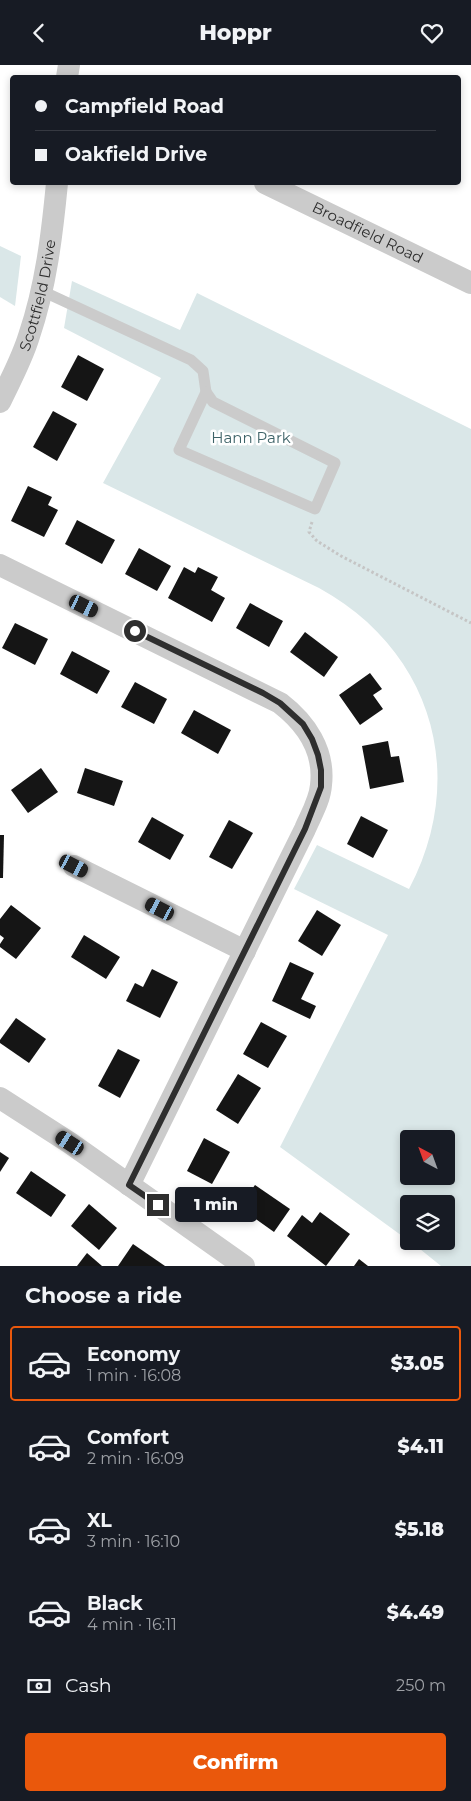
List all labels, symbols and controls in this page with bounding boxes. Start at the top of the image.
icon: back [25,19,53,47]
text: Hoppr [199,19,272,46]
icon: heart [418,19,446,47]
text: Campfield Road [65,95,224,118]
text: Oakfield Drive [65,143,207,166]
street label: Broadfield Road [309,197,426,267]
street label: Scottfield Drive [15,238,60,354]
park label: Hann Park [211,428,291,447]
car [67,593,100,619]
route start [124,620,146,642]
car [57,853,90,879]
car [143,896,176,922]
car [53,1129,86,1157]
north arrow [400,1130,455,1185]
map controls [400,1130,455,1250]
callout: 1 min [176,1187,258,1223]
route end [147,1194,169,1216]
text: 1 min [194,1195,238,1214]
button: layers [400,1195,455,1250]
text: Choose a ride [25,1282,182,1309]
icon: car [27,1341,72,1386]
text: Economy [87,1343,180,1366]
text: $3.05 [391,1352,444,1375]
text: 1 min · 16:08 [87,1366,181,1385]
icon: car [27,1424,72,1469]
text: Comfort [87,1426,169,1449]
text: $4.11 [397,1435,444,1458]
text: 2 min · 16:09 [87,1449,184,1468]
icon: car [27,1507,72,1552]
text: XL [87,1509,112,1532]
text: $5.18 [395,1518,444,1541]
text: 3 min · 16:10 [87,1532,180,1551]
icon: car [27,1590,72,1635]
text: Black [87,1592,143,1615]
text: $4.49 [387,1601,444,1624]
text: 4 min · 16:11 [87,1615,177,1634]
icon: cash [25,1672,53,1700]
text: Cash [65,1674,112,1697]
text: 250 m [396,1676,446,1695]
button: Confirm [25,1733,446,1791]

